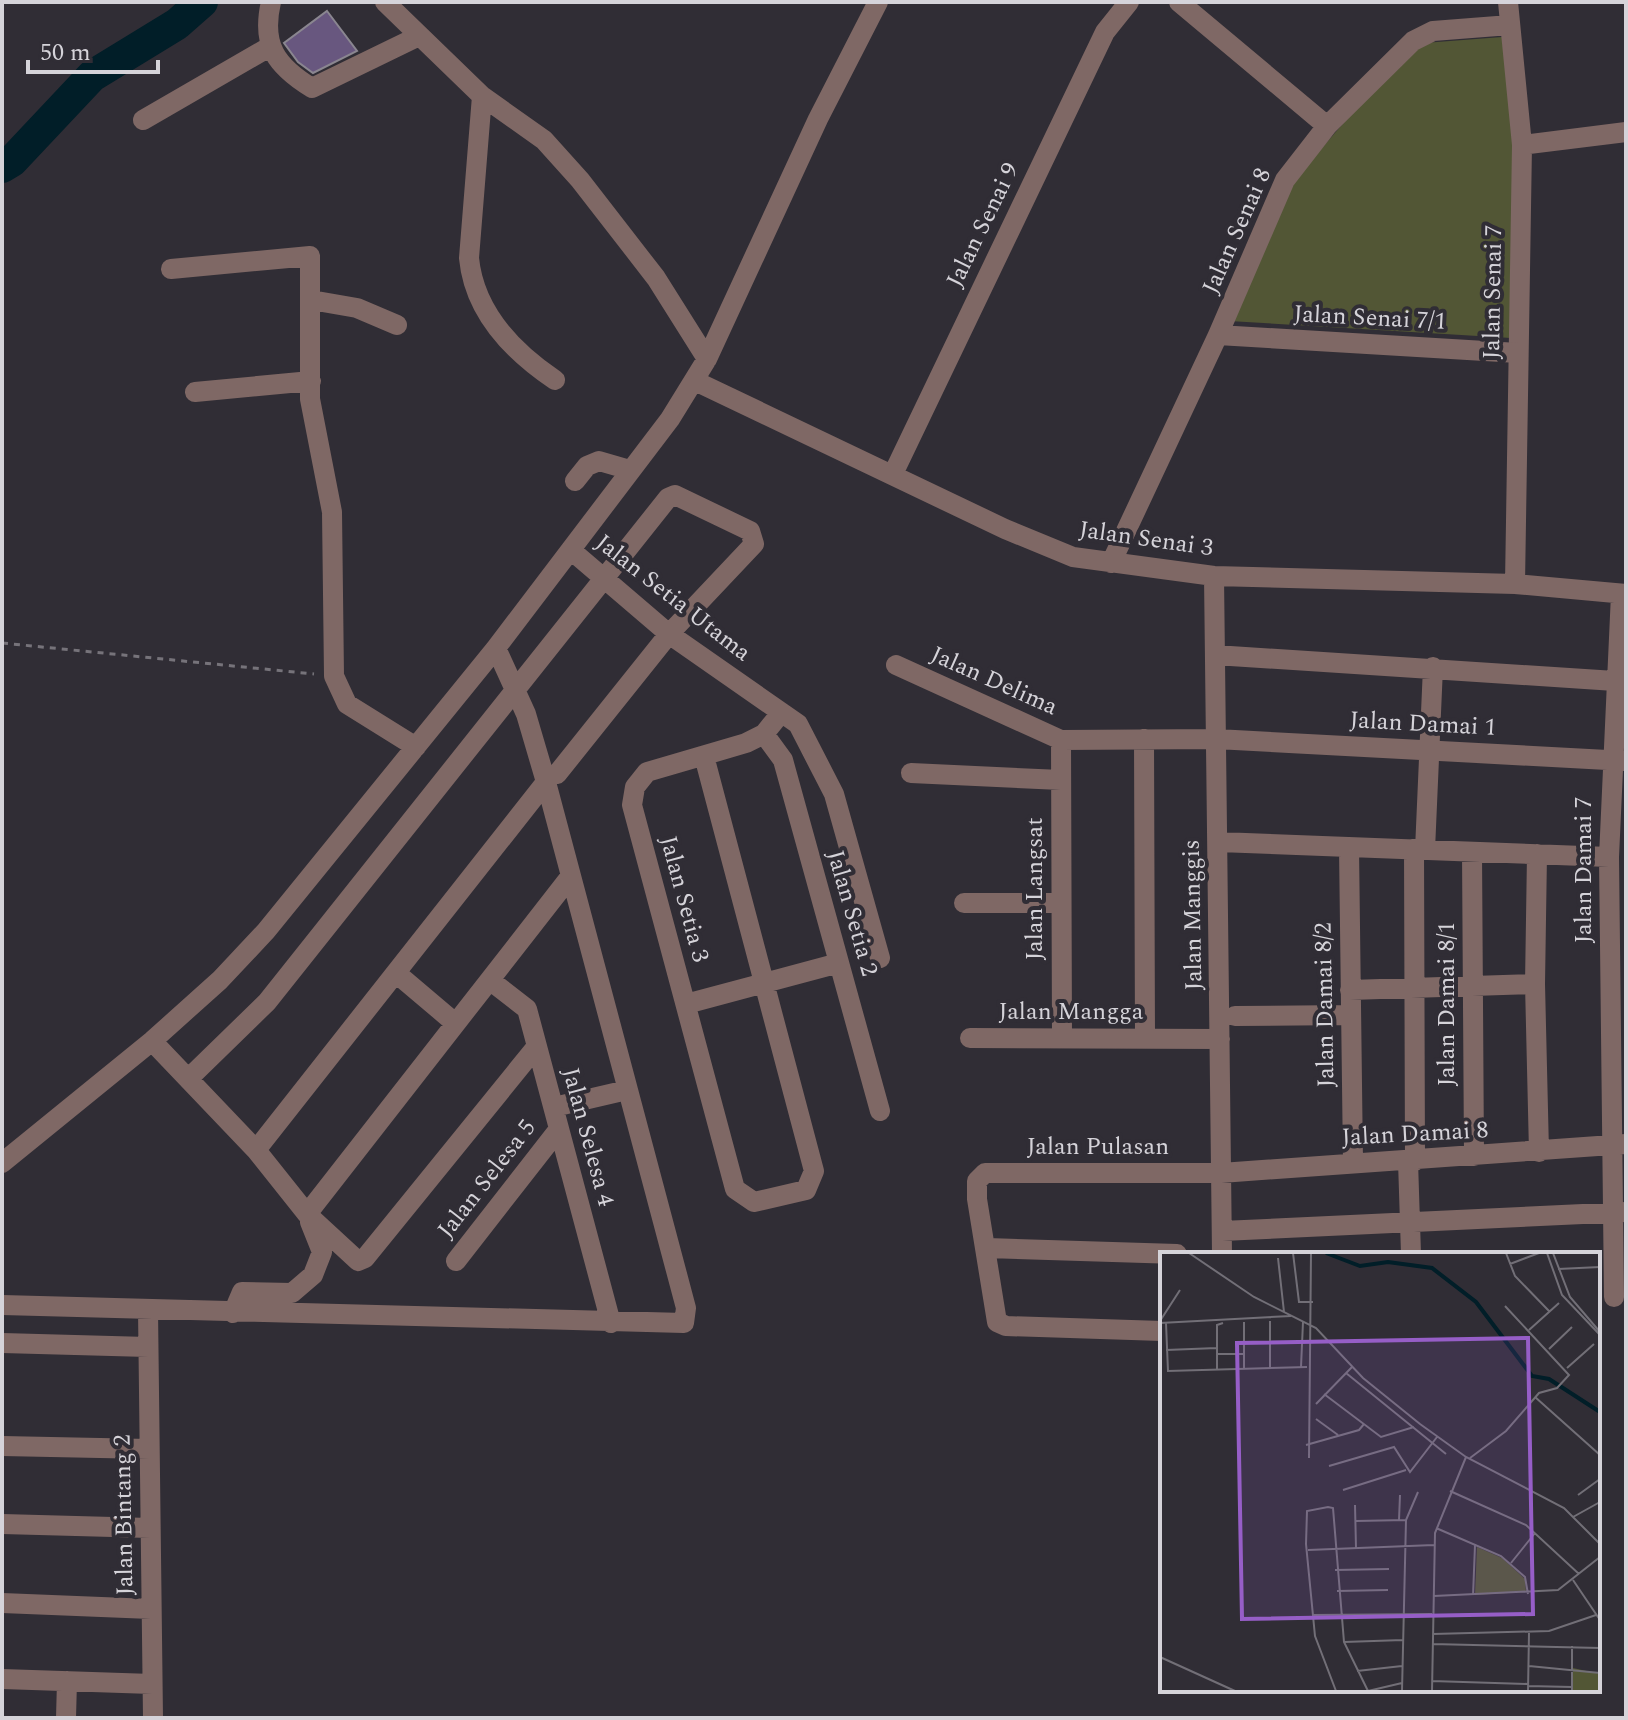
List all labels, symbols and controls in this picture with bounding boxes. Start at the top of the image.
scale bar [28,24,158,74]
text: 50 m [40,35,91,71]
street label: Jalan Senai 9 [937,156,1029,294]
street label: Jalan Senai 8 [1193,162,1281,300]
street label: Jalan Senai 7 [1474,224,1512,360]
street label: Jalan Senai 7/1 [1293,296,1447,340]
street label: Jalan Senai 3 [1077,512,1215,566]
street label: Jalan Setia Utama [587,526,759,671]
street label: Jalan Delima [925,637,1064,725]
street label: Jalan Damai 1 [1349,702,1497,746]
street label: Jalan Damai 7 [1566,796,1602,944]
street label: Jalan Langsat [1017,817,1053,961]
street label: Jalan Setia 3 [650,832,718,966]
street label: Jalan Manggis [1174,839,1212,991]
street label: Jalan Setia 2 [817,846,887,980]
street label: Jalan Damai 8/1 [1429,921,1465,1087]
street label: Jalan Damai 8/2 [1306,922,1344,1088]
street label: Jalan Mangga [999,994,1144,1030]
street label: Jalan Selesa 4 [552,1063,624,1211]
street label: Jalan Selesa 5 [429,1112,545,1246]
street label: Jalan Damai 8 [1341,1112,1489,1156]
street label: Jalan Pulasan [1027,1129,1169,1165]
inset map [1160,1252,1600,1692]
street label: Jalan Bintang 2 [105,1434,143,1596]

